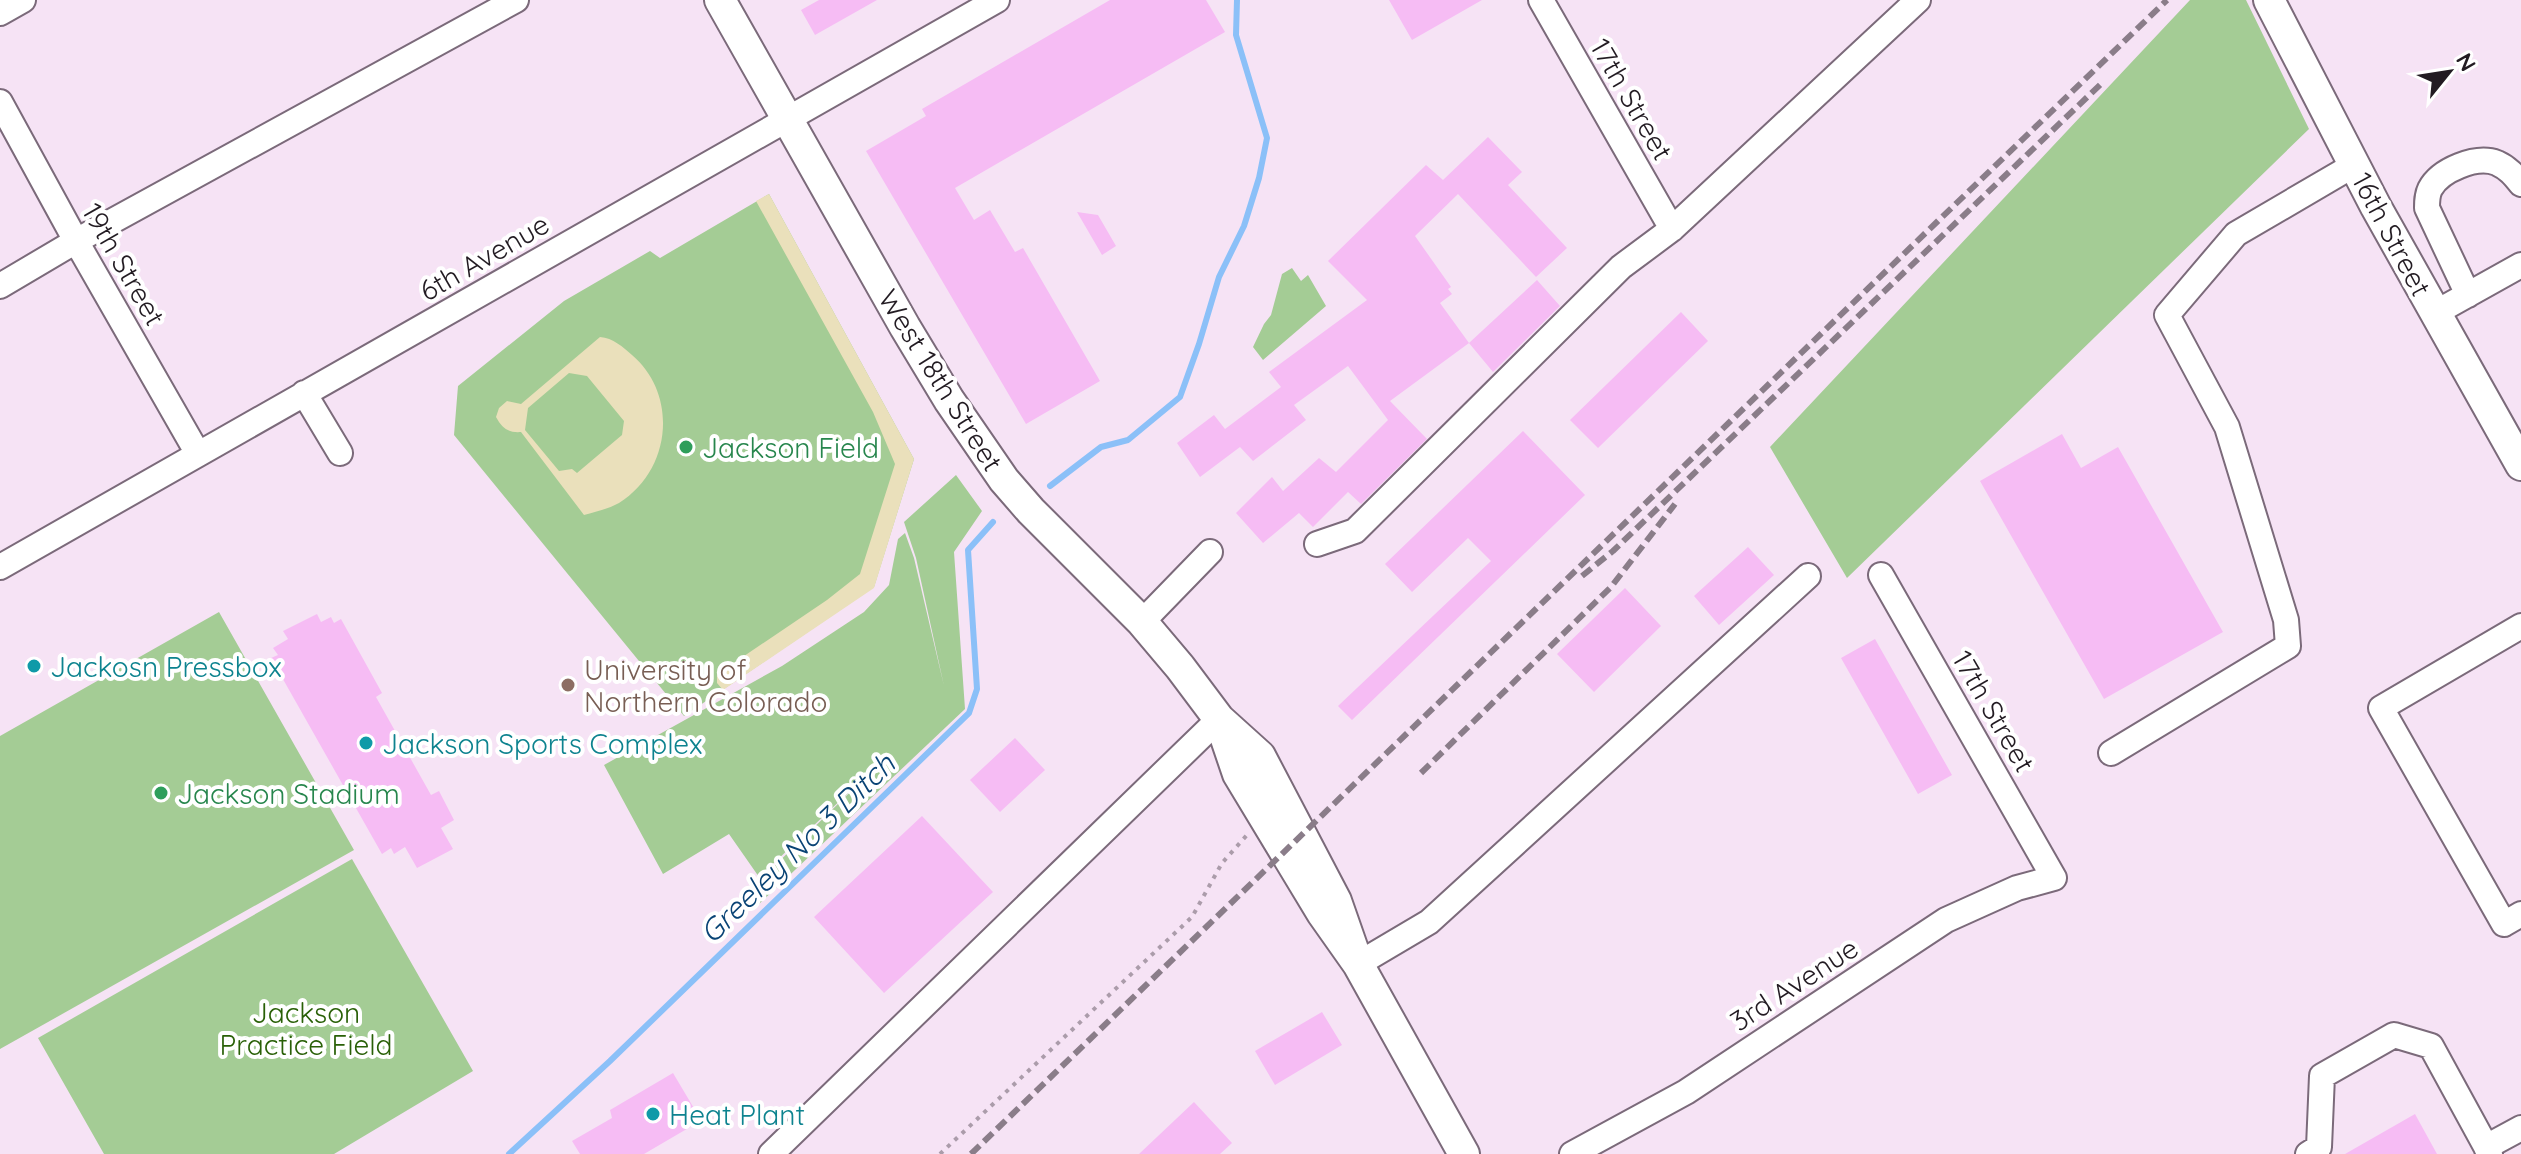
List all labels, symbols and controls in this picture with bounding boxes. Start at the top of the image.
street label: 17th Street [1583,32,1681,166]
north arrow [2409,32,2489,112]
text: N [2450,48,2482,76]
street label: 16th Street [2345,166,2439,302]
street label: 19th Street [75,197,173,331]
street label: 6th Avenue [413,206,555,308]
street label: West 18th Street [871,283,1011,477]
place label: Jackson Field [702,430,879,465]
marker: Jackson Field [677,438,695,456]
street label: 17th Street [1945,644,2043,778]
place label: Jackosn Pressbox [50,649,282,684]
place label: University of Northern Colorado [584,652,827,719]
marker: Jackosn Pressbox [25,657,43,675]
marker: University of Northern Colorado [559,676,577,694]
place label: Jackson Sports Complex [382,726,702,761]
marker: Jackson Sports Complex [357,734,375,752]
water label: Greeley No 3 Ditch [691,744,903,951]
place label: Jackson Stadium [177,776,400,811]
marker: Jackson Stadium [152,784,170,802]
street label: 3rd Avenue [1724,930,1864,1038]
park label: Jackson Practice Field [220,995,392,1062]
place label: Heat Plant [669,1097,805,1132]
marker: Heat Plant [644,1105,662,1123]

